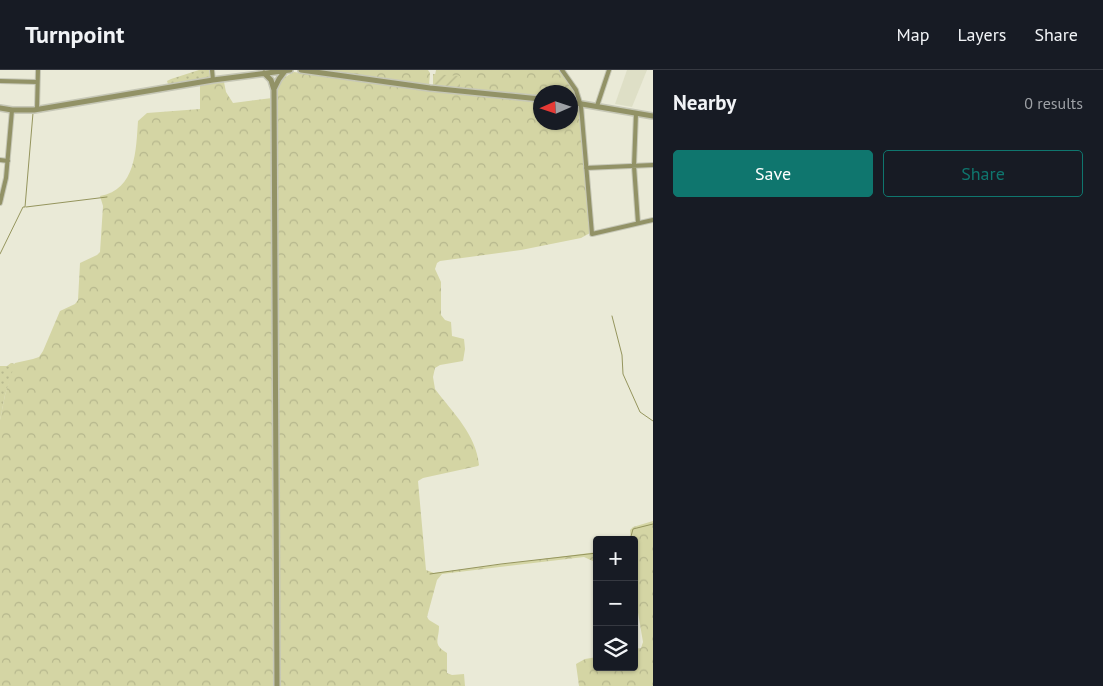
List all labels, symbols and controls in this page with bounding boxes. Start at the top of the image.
text: Turnpoint [25,19,124,50]
text: Map [897,23,929,46]
text: Layers [957,23,1006,46]
text: Share [1034,23,1078,46]
north arrow [533,85,578,130]
text: Nearby [673,89,736,116]
text: 0 results [1024,93,1083,113]
button: Save [673,150,873,197]
button: Share [883,150,1083,197]
map controls [593,536,638,671]
button: + [593,536,638,581]
button: − [593,581,638,626]
button: layers [593,626,638,671]

